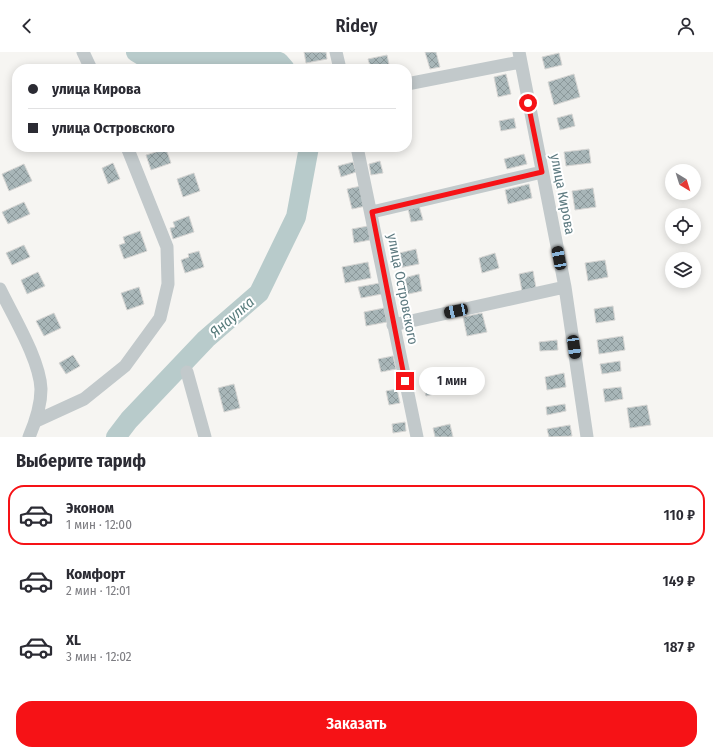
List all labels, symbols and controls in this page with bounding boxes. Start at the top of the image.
icon: back [16,15,38,37]
text: Ridey [336,15,377,37]
icon: person [675,15,697,37]
text: улица Кирова [52,80,141,98]
route start [519,94,537,112]
text: улица Островского [52,119,175,137]
street label: улица Кирова [546,152,579,236]
north arrow [665,164,701,200]
map controls [665,164,701,288]
button: locate [665,208,701,244]
street label: улица Островского [383,232,422,346]
car [551,245,567,271]
button: layers [665,252,701,288]
water label: Янаулка [205,293,258,342]
car [443,303,469,319]
car [566,334,582,360]
callout: 1 мин [419,367,485,395]
route end [396,372,414,390]
text: 1 мин [437,373,467,388]
text: Выберите тариф [16,450,146,472]
icon: car [18,497,54,533]
text: Эконом [66,499,114,517]
text: 110 ₽ [663,506,695,524]
text: 1 мин · 12:00 [66,517,132,532]
icon: car [18,563,54,599]
text: Комфорт [66,565,125,583]
text: 149 ₽ [663,572,695,590]
text: 2 мин · 12:01 [66,583,131,598]
icon: car [18,629,54,665]
text: XL [66,631,81,649]
text: 187 ₽ [664,638,695,656]
text: 3 мин · 12:02 [66,649,132,664]
button: Заказать [16,701,697,747]

